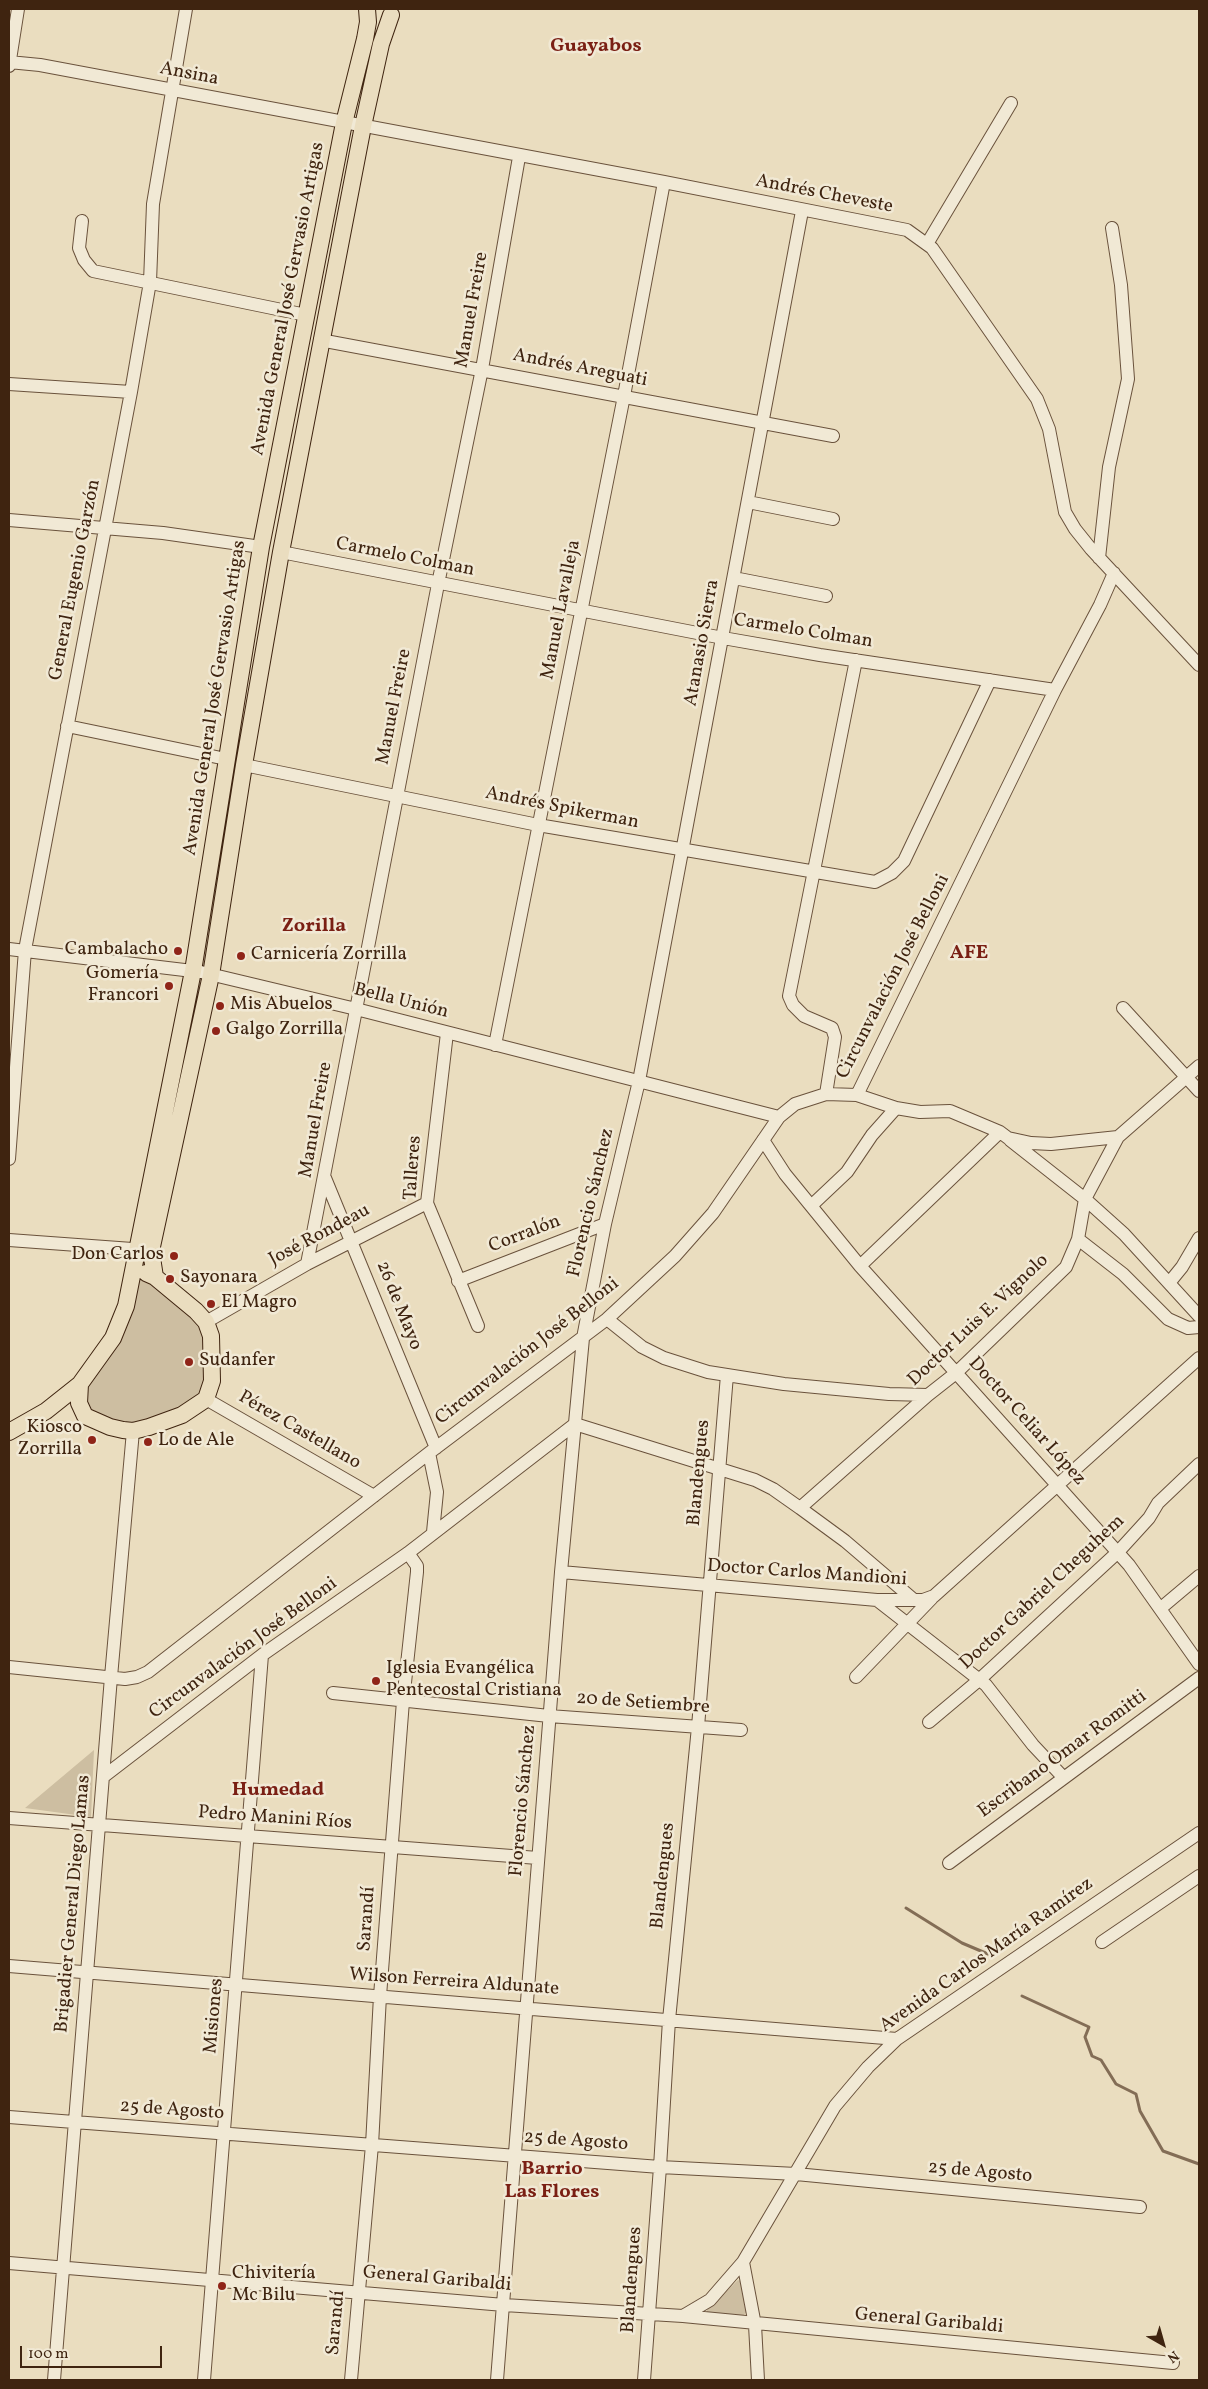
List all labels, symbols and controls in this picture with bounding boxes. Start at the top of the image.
district label: Guayabos [550,35,642,59]
street label: Ansina [158,58,220,92]
street label: Avenida General José Gervasio Artigas [247,140,331,458]
street label: Andrés Cheveste [753,171,895,219]
street label: Manuel Freire [452,250,494,370]
street label: Andrés Areguati [511,345,649,393]
street label: General Eugenio Garzón [45,478,107,682]
street label: Carmelo Colman [334,533,476,583]
street label: Manuel Lavalleja [537,538,587,682]
street label: Avenida General José Gervasio Artigas [180,539,252,857]
street label: Atanasio Sierra [681,578,725,708]
street label: Carmelo Colman [732,610,874,654]
street label: Manuel Freire [373,647,417,767]
street label: Andrés Spikerman [483,783,641,835]
street label: Circunvalación José Belloni [832,871,956,1083]
district label: Zorilla [282,915,346,939]
place label: Cambalacho [65,940,168,962]
district label: AFE [950,942,988,966]
marker: Cambalacho [172,945,184,957]
place label: Carnicería Zorrilla [251,945,407,967]
marker: Carnicería Zorrilla [235,950,247,962]
place label: Gomería Francori [86,964,159,1008]
street label: Bella Unión [351,979,451,1025]
marker: Gomería Francori [163,980,175,992]
place label: Mis Abuelos [230,995,333,1017]
marker: Mis Abuelos [214,1000,226,1012]
place label: Galgo Zorrilla [226,1020,343,1042]
marker: Galgo Zorrilla [210,1025,222,1037]
street label: Manuel Freire [296,1060,338,1180]
street label: Florencio Sánchez [564,1126,620,1280]
street label: Talleres [400,1135,428,1201]
street label: José Rondeau [266,1200,374,1272]
street label: Corralón [486,1211,564,1259]
place label: Don Carlos [71,1245,164,1267]
marker: Don Carlos [168,1250,180,1262]
street label: Doctor Luis E. Vignolo [904,1250,1054,1392]
street label: 26 de Mayo [370,1258,426,1354]
place label: Sayonara [180,1268,258,1290]
marker: Sayonara [164,1273,176,1285]
street label: Circunvalación José Belloni [432,1273,624,1431]
place label: El Magro [221,1293,297,1315]
marker: El Magro [205,1298,217,1310]
place label: Sudanfer [199,1351,275,1373]
street label: Doctor Celiar López [962,1353,1090,1491]
marker: Sudanfer [183,1356,195,1368]
street label: Pérez Castellano [234,1387,364,1475]
place label: Kiosco Zorrilla [17,1418,82,1462]
street label: Blandengues [684,1419,716,1527]
place label: Lo de Ale [158,1431,234,1453]
marker: Kiosco Zorrilla [86,1434,98,1446]
marker: Lo de Ale [142,1436,154,1448]
street label: Doctor Gabriel Cheguhem [956,1511,1130,1675]
street label: Doctor Carlos Mandioni [706,1556,908,1592]
street label: Circunvalación José Belloni [146,1573,342,1725]
place label: Iglesia Evangélica Pentecostal Cristiana [386,1659,562,1703]
marker: Iglesia Evangélica Pentecostal Cristiana [370,1675,382,1687]
street label: Escribano Omar Romitti [974,1686,1152,1824]
street label: 20 de Setiembre [575,1688,711,1720]
street label: Florencio Sánchez [506,1724,542,1878]
street label: Brigadier General Diego Lamas [51,1774,97,2034]
district label: Humedad [232,1779,324,1803]
street label: Pedro Manini Ríos [197,1802,353,1836]
street label: Blandengues [647,1822,681,1930]
street label: Avenida Carlos María Ramírez [876,1873,1098,2039]
street label: Sarandí [354,1886,382,1952]
street label: Wilson Ferreira Aldunate [348,1964,560,2002]
street label: Misiones [200,1977,230,2055]
street label: 25 de Agosto [119,2096,225,2126]
street label: 25 de Agosto [523,2127,629,2157]
street label: 25 de Agosto [927,2157,1033,2189]
district label: Barrio Las Flores [504,2158,600,2205]
street label: Blandengues [618,2226,648,2334]
street label: General Garibaldi [362,2262,512,2298]
place label: Chivitería Mc Bilu [232,2264,316,2308]
marker: Chivitería Mc Bilu [216,2280,228,2292]
street label: Sarandí [323,2290,351,2356]
street label: General Garibaldi [854,2304,1004,2340]
north arrow [1138,2319,1188,2369]
scale bar [22,2336,165,2368]
text: 100 m [28,2344,68,2365]
text: N [1163,2346,1182,2367]

